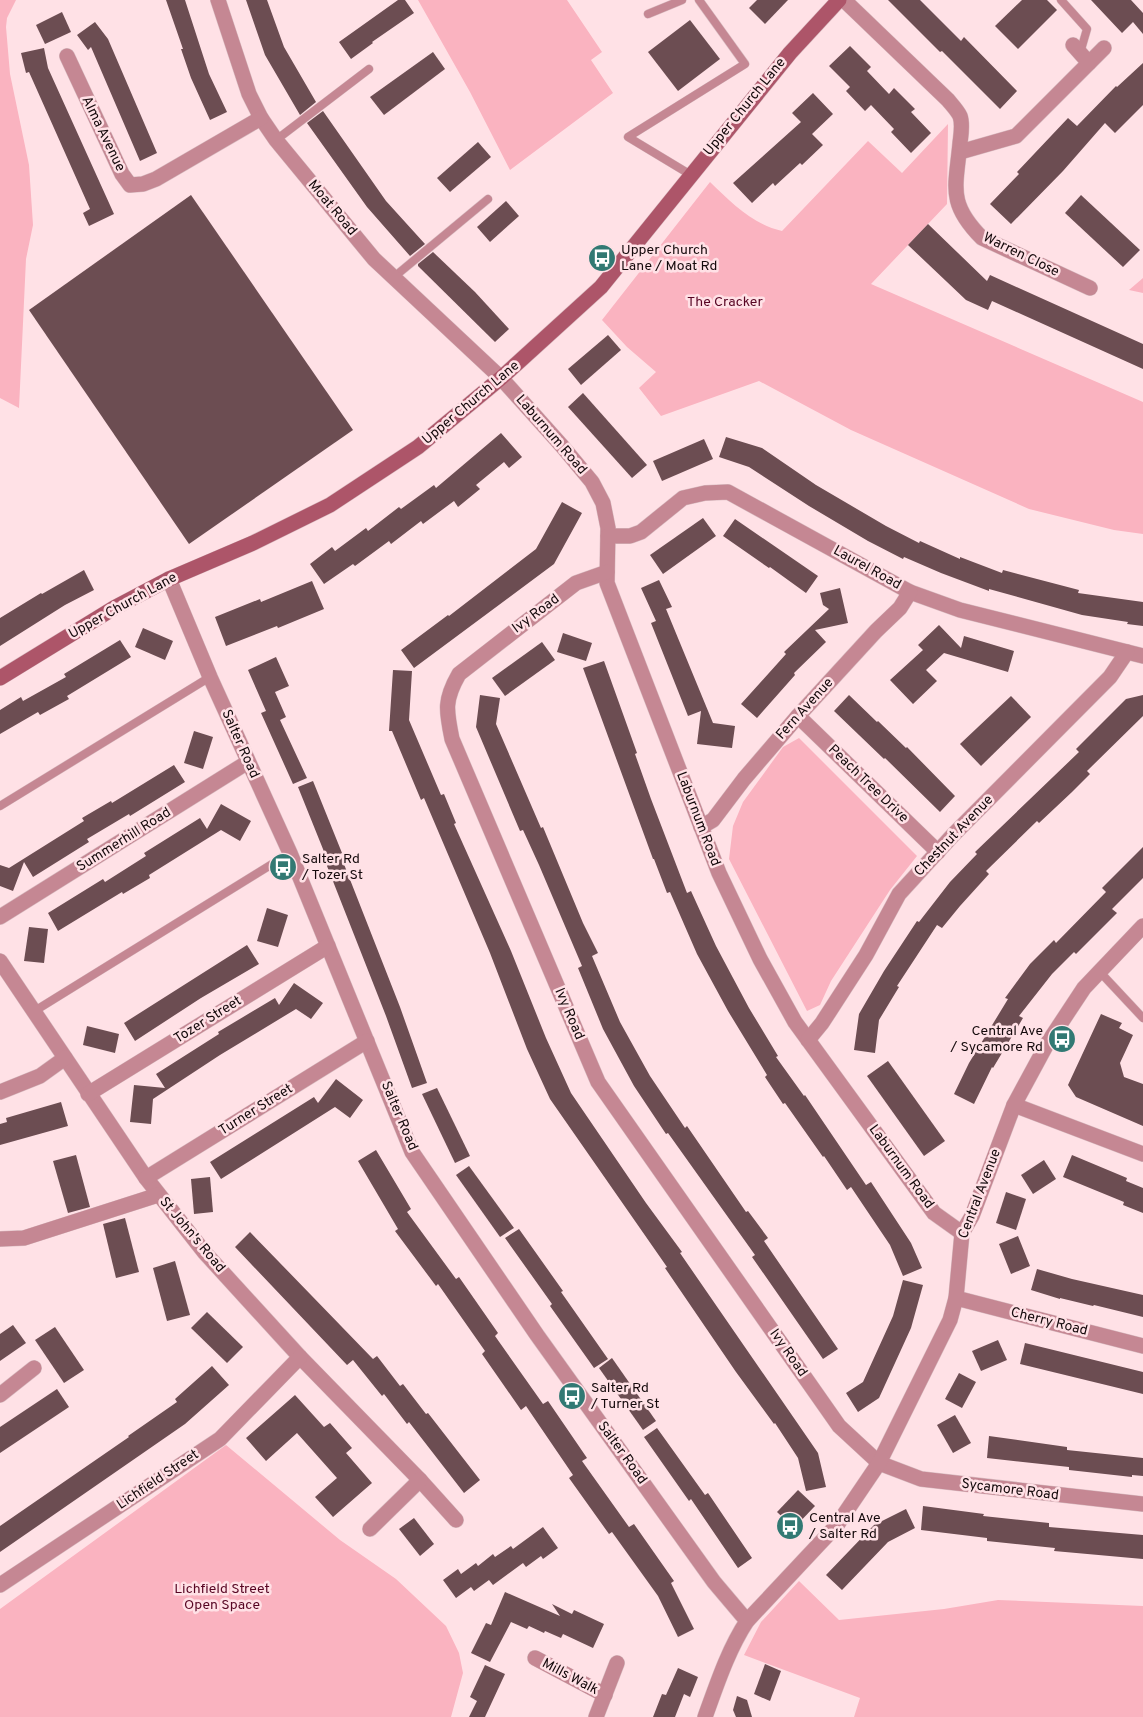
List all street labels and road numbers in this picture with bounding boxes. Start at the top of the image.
street label: Upper Church Lane [700,55,790,159]
street label: Alma Avenue [77,93,129,175]
street label: Moat Road [304,177,360,239]
street label: Warren Close [980,229,1062,281]
street label: Upper Church Lane [419,358,523,448]
street label: Laburnum Road [512,392,590,478]
street label: Laurel Road [830,542,904,594]
street label: Upper Church Lane [66,569,180,643]
street label: Ivy Road [509,591,563,637]
street label: Fern Avenue [773,675,837,743]
street label: Salter Road [217,707,263,781]
street label: Peach Tree Drive [824,741,912,827]
street label: Laburnum Road [672,769,724,869]
street label: Chestnut Avenue [911,792,997,880]
street label: Summerhill Road [74,804,174,876]
street label: Ivy Road [551,986,587,1042]
street label: Tozer Street [171,993,245,1047]
street label: Salter Road [377,1079,421,1153]
street label: Turner Street [216,1081,296,1139]
street label: Laburnum Road [865,1122,937,1212]
street label: Central Avenue [955,1147,1005,1241]
street label: St John's Road [155,1194,229,1276]
street label: Cherry Road [1009,1304,1089,1340]
street label: Ivy Road [765,1326,811,1380]
street label: Salter Road [594,1418,650,1488]
street label: Lichfield Street [114,1446,202,1514]
street label: Sycamore Road [960,1476,1060,1504]
street label: Mills Walk [539,1655,601,1699]

